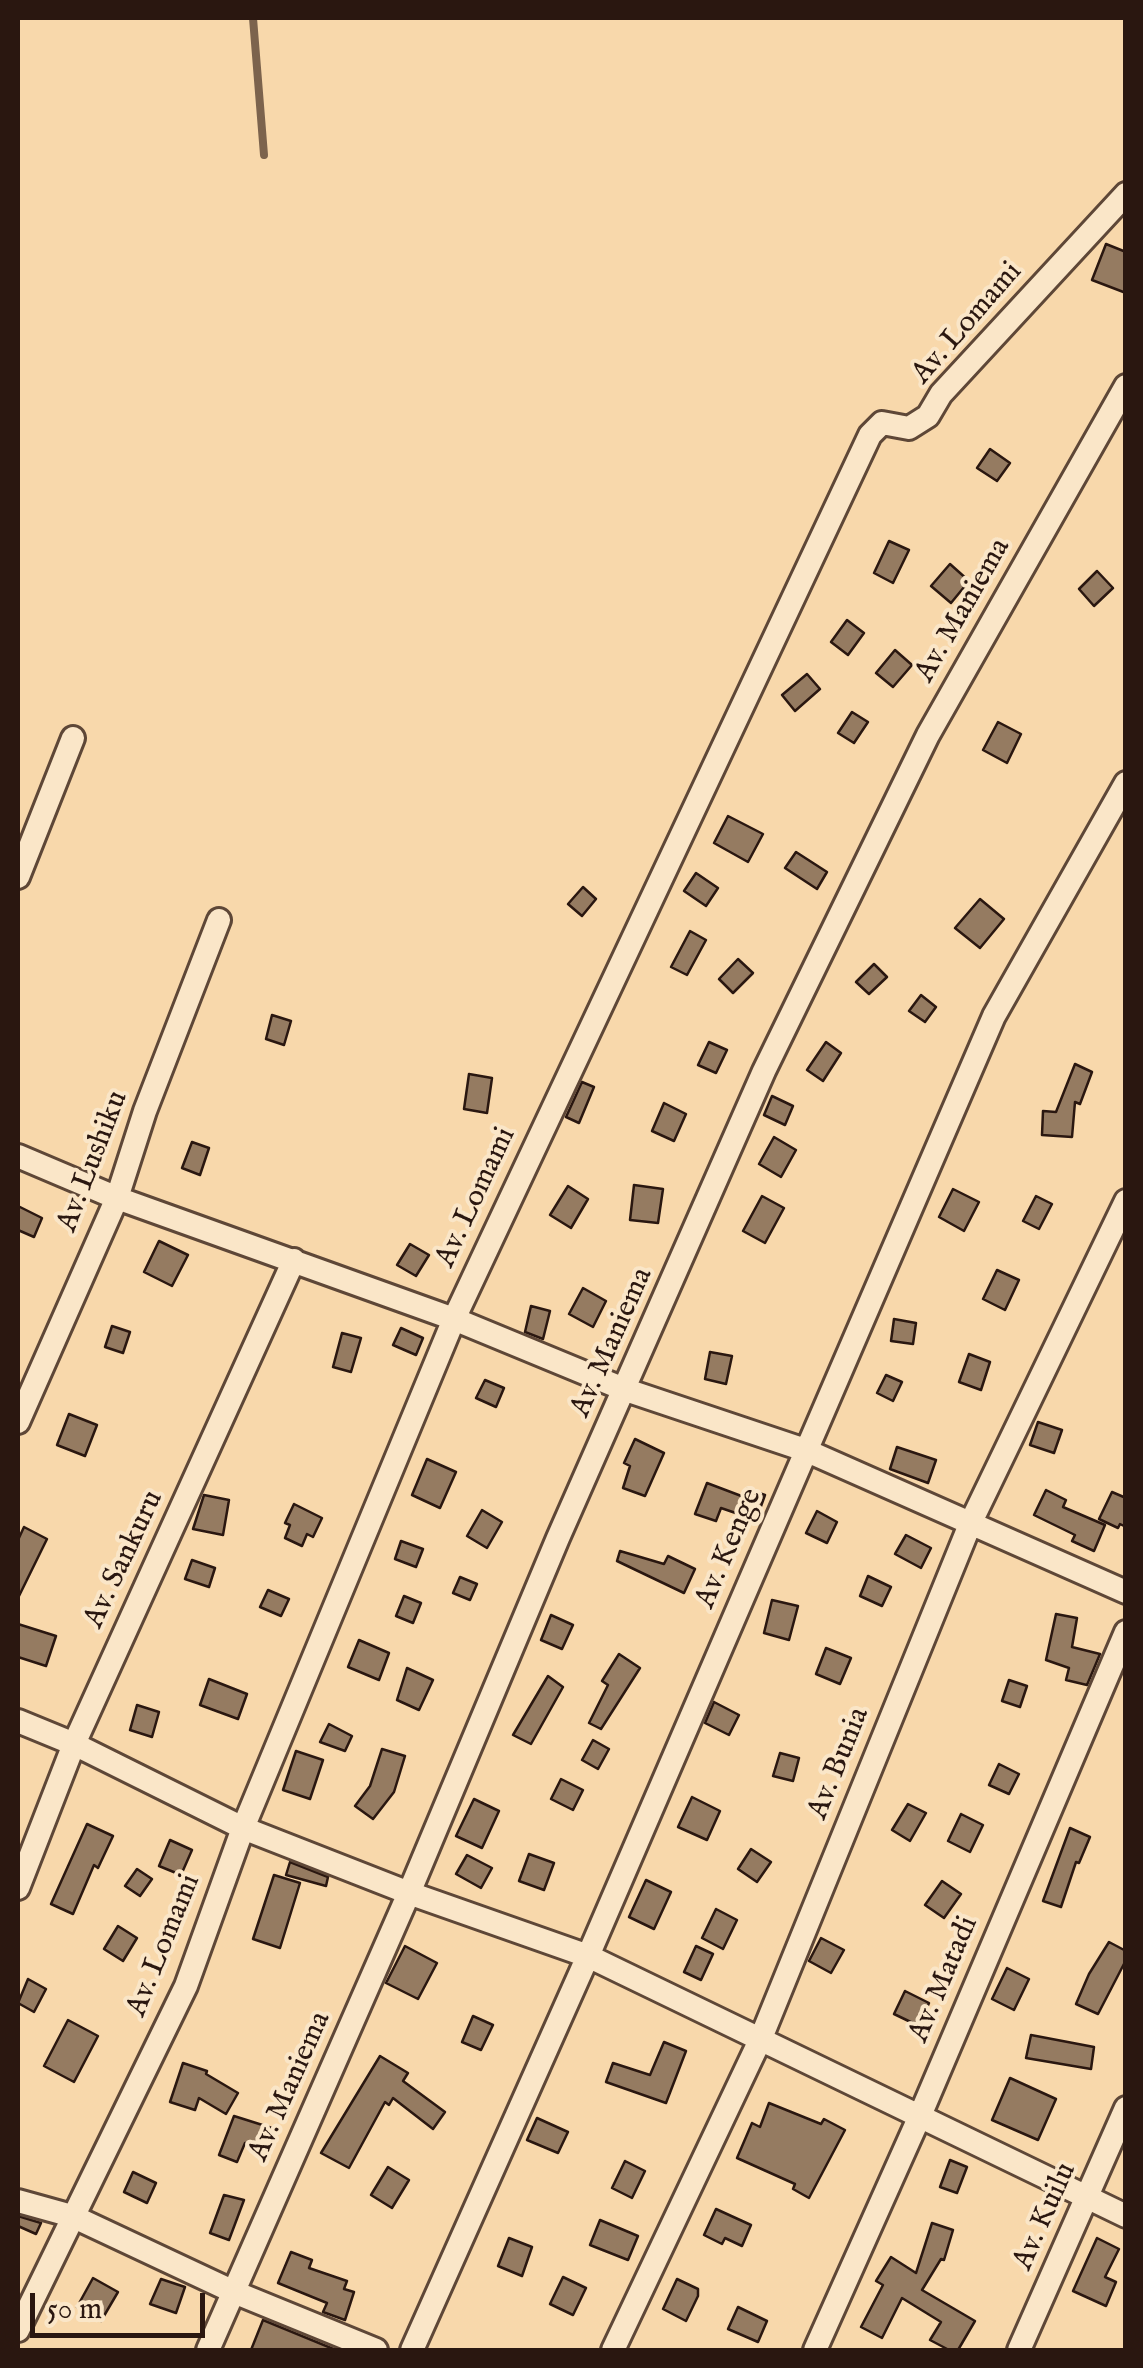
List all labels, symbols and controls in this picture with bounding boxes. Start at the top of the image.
street label: Av. Lomami [905,255,1031,393]
street label: Av. Maniema [908,533,1020,689]
street label: Av. Lushiku [51,1086,137,1238]
street label: Av. Lomami [429,1122,525,1274]
street label: Av. Maniema [564,1263,662,1423]
street label: Av. Kenge [689,1484,771,1614]
street label: Av. Sankuru [77,1486,173,1634]
street label: Av. Bunia [801,1703,879,1825]
street label: Av. Lomami [120,1870,210,2022]
street label: Av. Matadi [902,1911,988,2049]
street label: Av. Maniema [242,2007,340,2167]
street label: Av. Kuilu [1006,2158,1086,2276]
scale bar [35,2273,210,2335]
text: 50 m [47,2291,102,2329]

